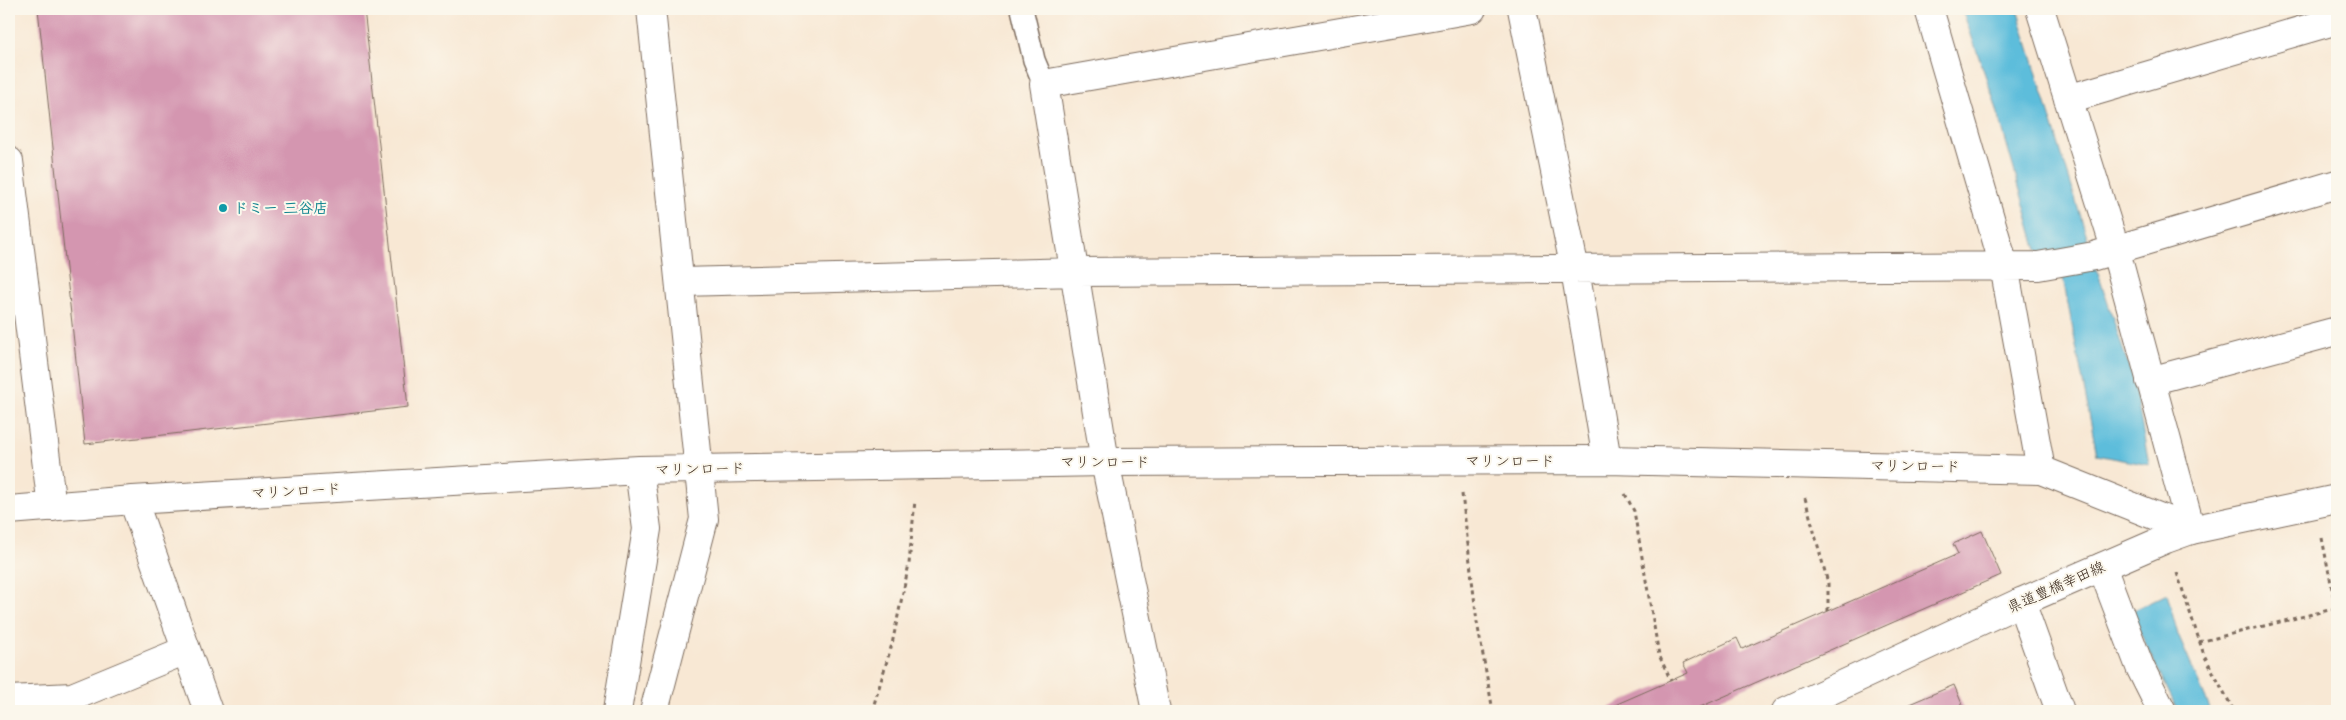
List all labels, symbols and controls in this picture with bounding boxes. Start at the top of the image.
place label: ドミー 三谷店 [233,199,328,217]
marker: ドミー 三谷店 [217,202,229,214]
street label: マリンロード [1465,452,1555,470]
street label: マリンロード [1060,453,1150,471]
street label: マリンロード [1870,456,1960,476]
street label: マリンロード [655,459,745,479]
street label: マリンロード [251,480,341,502]
street label: 県道豊橋幸田線 [2004,557,2108,617]

